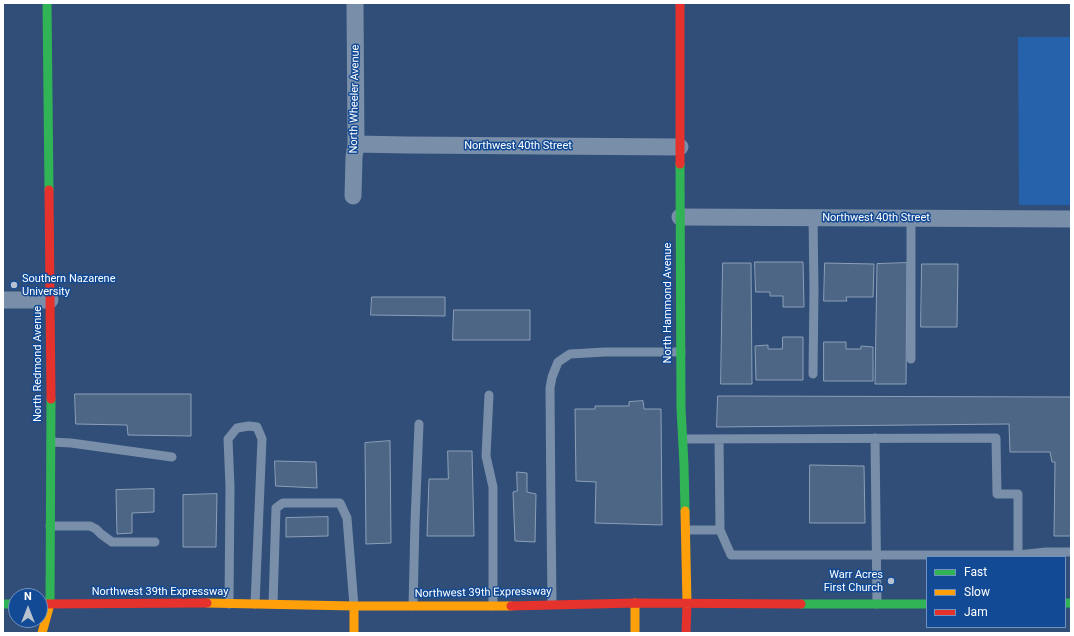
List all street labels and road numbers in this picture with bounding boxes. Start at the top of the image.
street label: North Wheeler Avenue [347,44,363,154]
street label: Northwest 40th Street [464,139,572,153]
street label: Northwest 40th Street [822,211,930,225]
street label: North Hammond Avenue [661,243,675,363]
street label: North Redmond Avenue [31,306,45,422]
street label: Northwest 39th Expressway [92,585,228,599]
street label: Northwest 39th Expressway [415,585,551,601]

